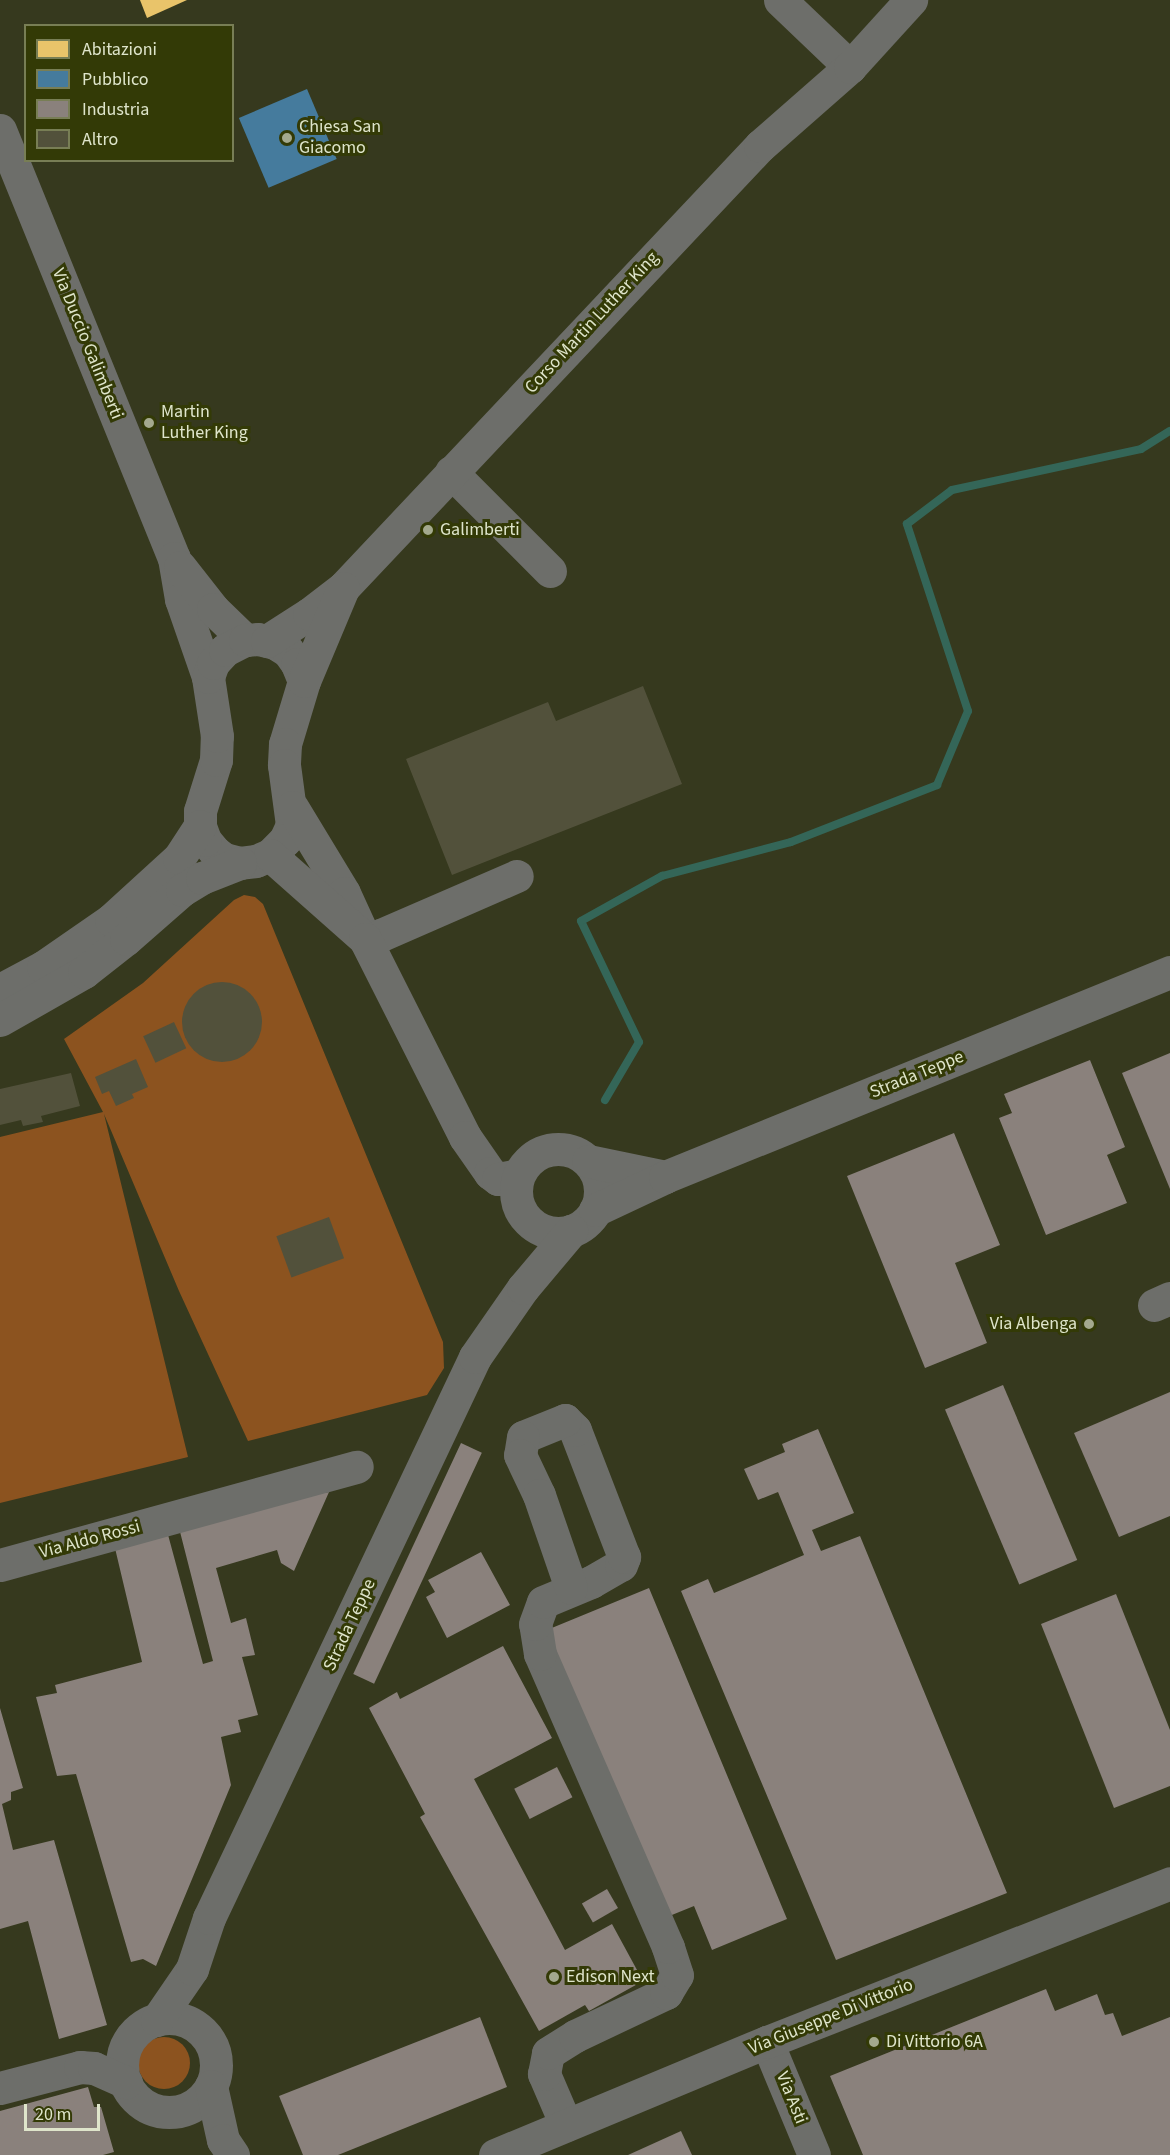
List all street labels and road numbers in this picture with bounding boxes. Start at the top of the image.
street label: Corso Martin Luther King [521,248,663,398]
street label: Via Duccio Galimberti [47,265,127,423]
street label: Strada Teppe [867,1046,967,1104]
street label: Via Aldo Rossi [37,1516,143,1564]
street label: Strada Teppe [319,1576,381,1674]
street label: Via Giuseppe Di Vittorio [746,1974,916,2060]
street label: Via Asti [771,2069,811,2127]

